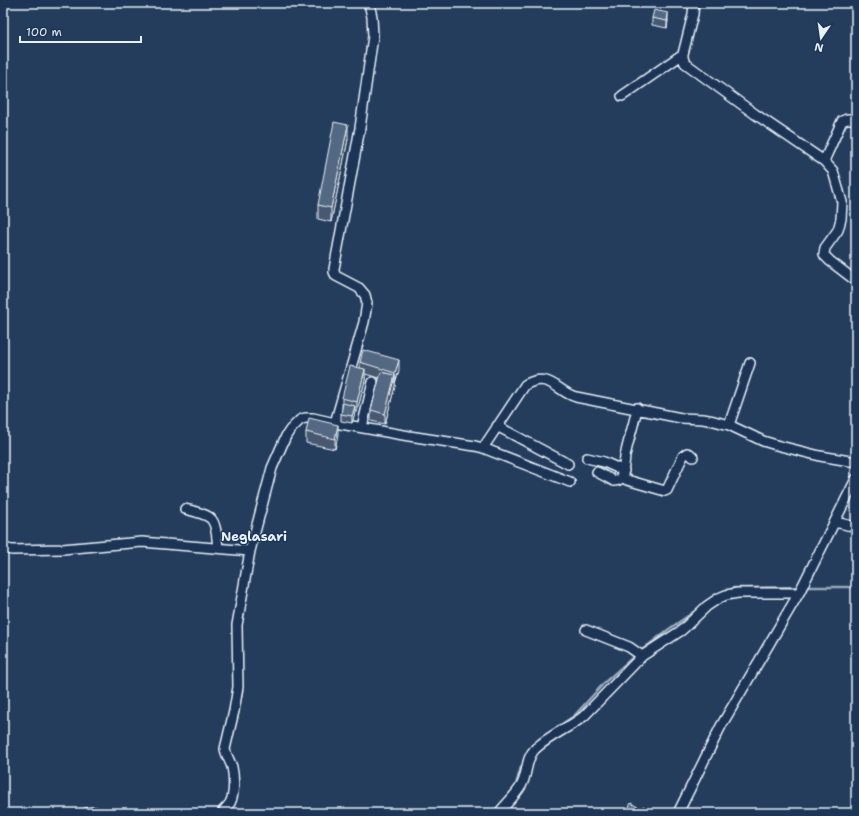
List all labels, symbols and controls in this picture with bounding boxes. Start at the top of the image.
scale bar [20,18,141,44]
north arrow [801,18,841,58]
text: 100 m [26,24,62,40]
text: N [813,39,825,56]
district label: Neglasari [221,528,287,545]

